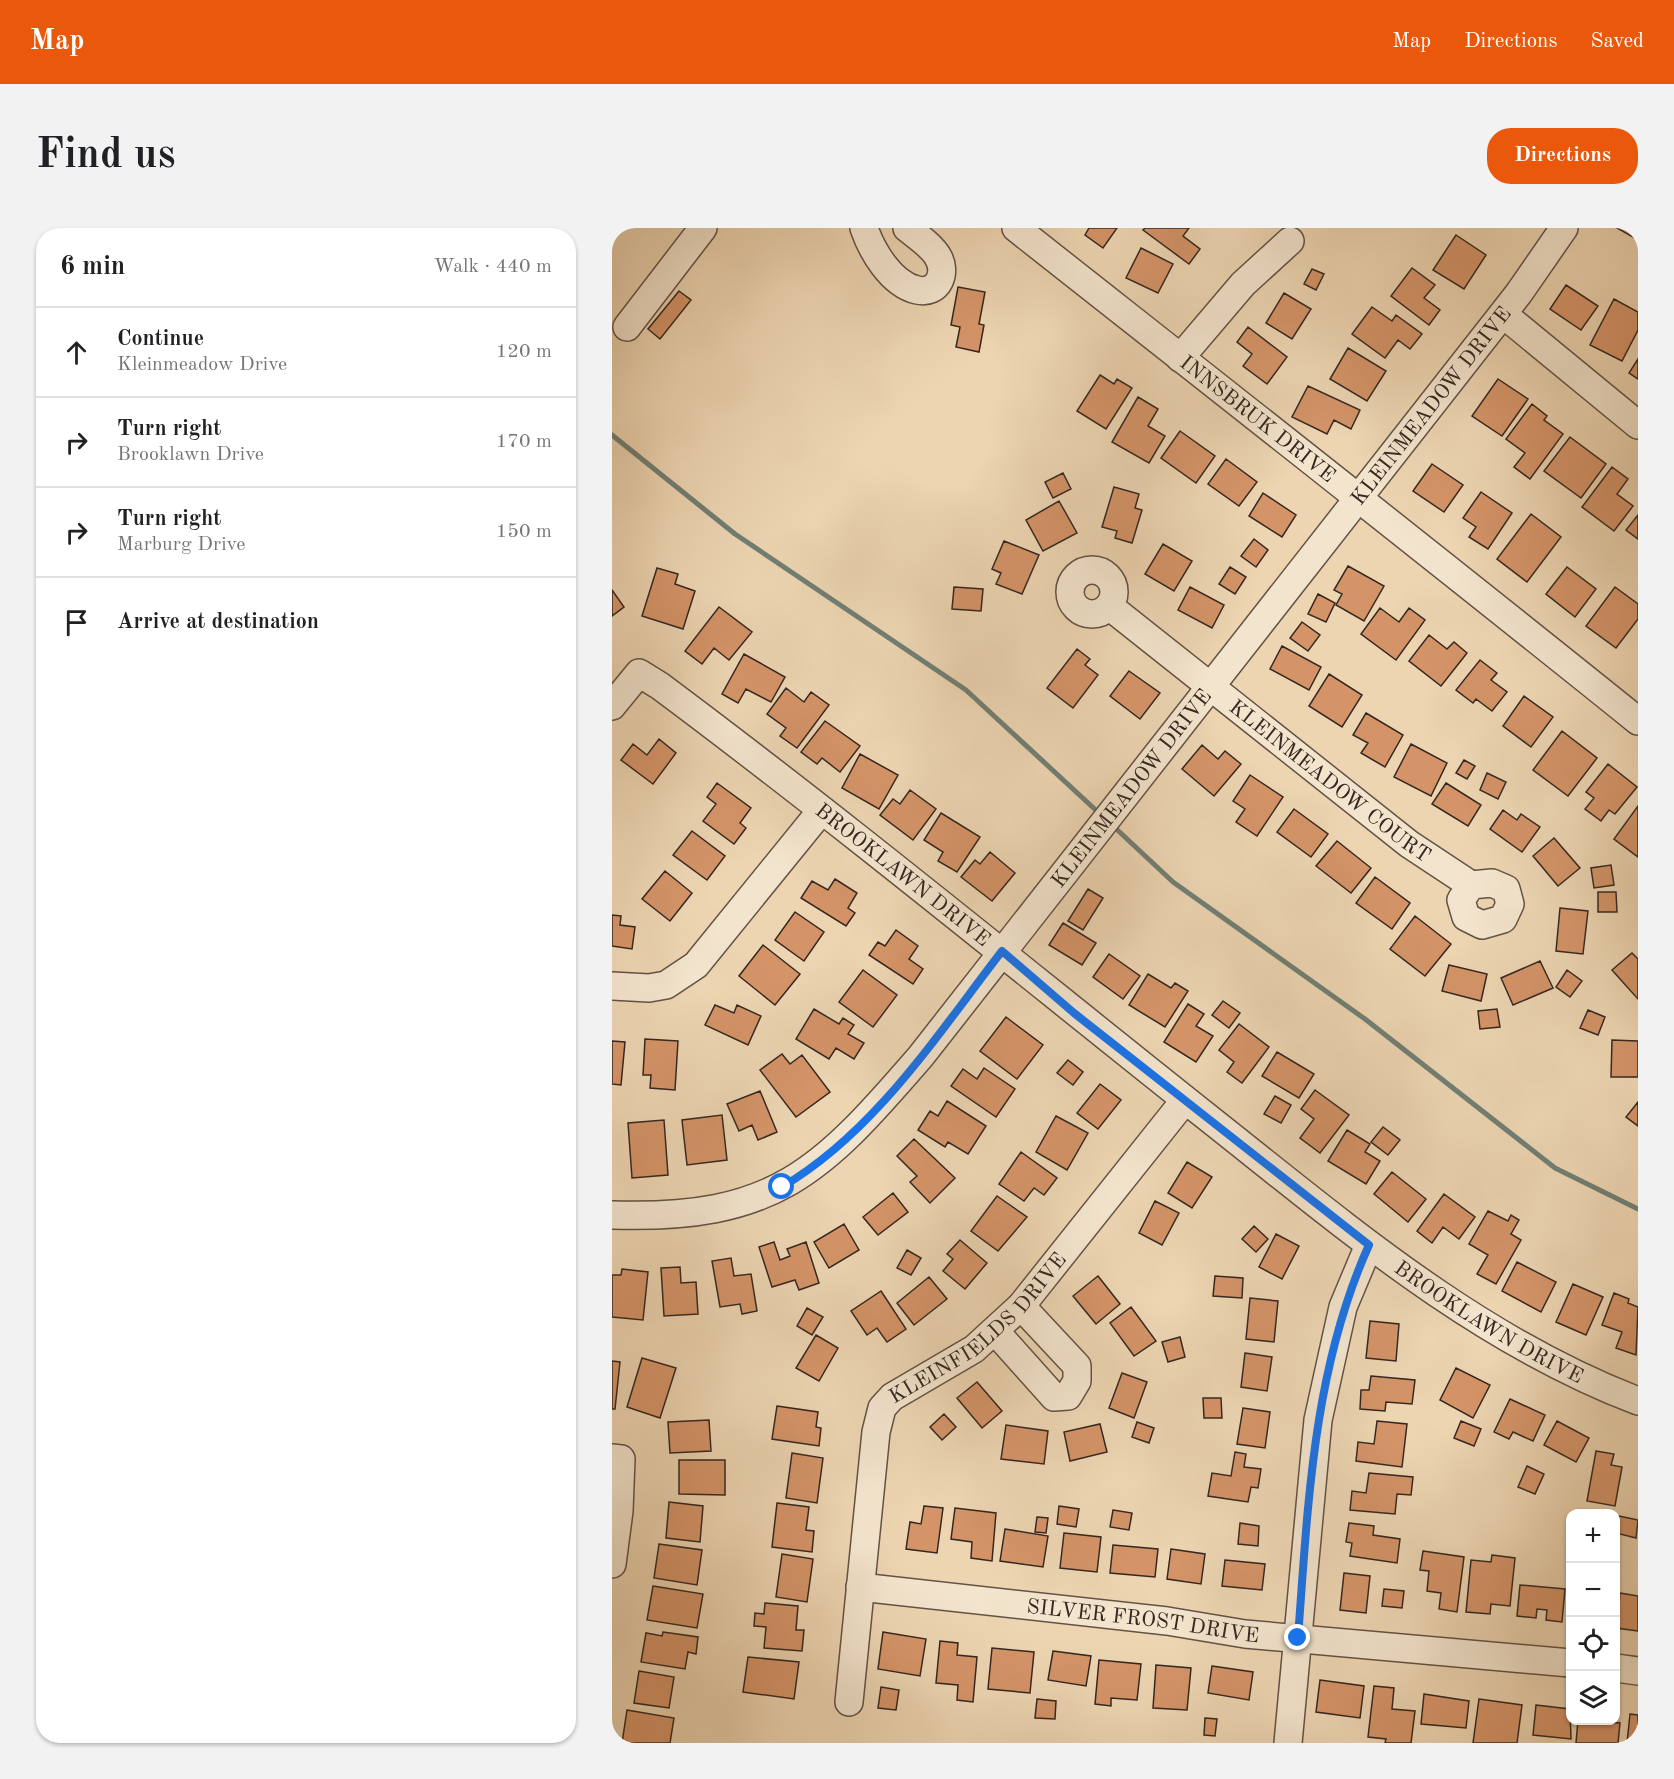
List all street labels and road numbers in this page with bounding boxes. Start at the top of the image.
street label: KLEINMEADOW DRIVE [1348,304,1516,510]
street label: INNSBRUK DRIVE [1176,352,1338,487]
street label: KLEINMEADOW DRIVE [1048,686,1216,892]
street label: KLEINMEADOW COURT [1225,697,1434,867]
street label: BROOKLAWN DRIVE [811,800,994,951]
street label: KLEINFIELDS DRIVE [886,1249,1071,1408]
street label: BROOKLAWN DRIVE [1390,1258,1586,1388]
street label: SILVER FROST DRIVE [1026,1597,1260,1647]

